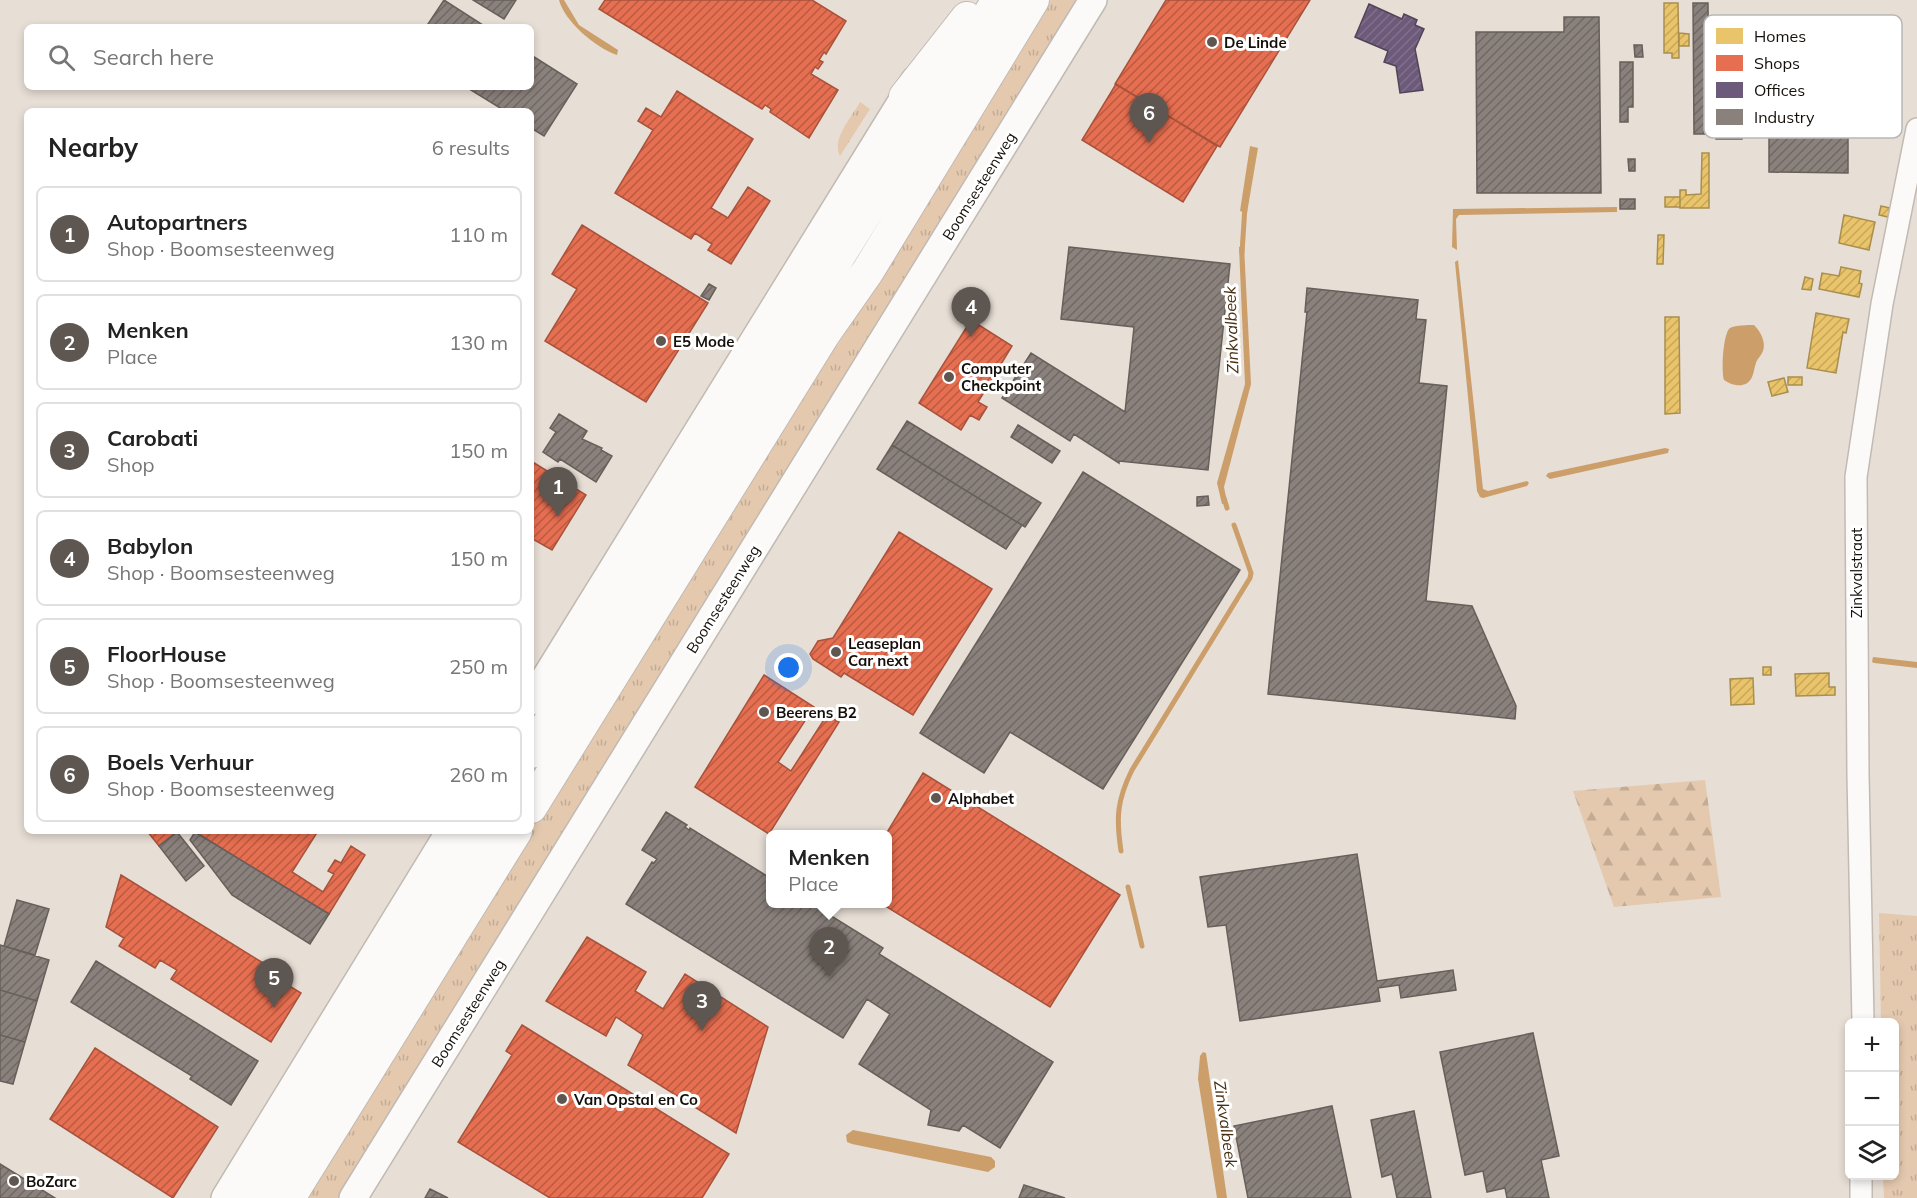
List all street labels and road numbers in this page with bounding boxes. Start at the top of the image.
street label: Boomsesteenweg [938,128,1020,244]
street label: Zinkvalstraat [1847,528,1866,618]
street label: Boomsesteenweg [682,541,764,657]
street label: Boomsesteenweg [427,955,509,1071]

